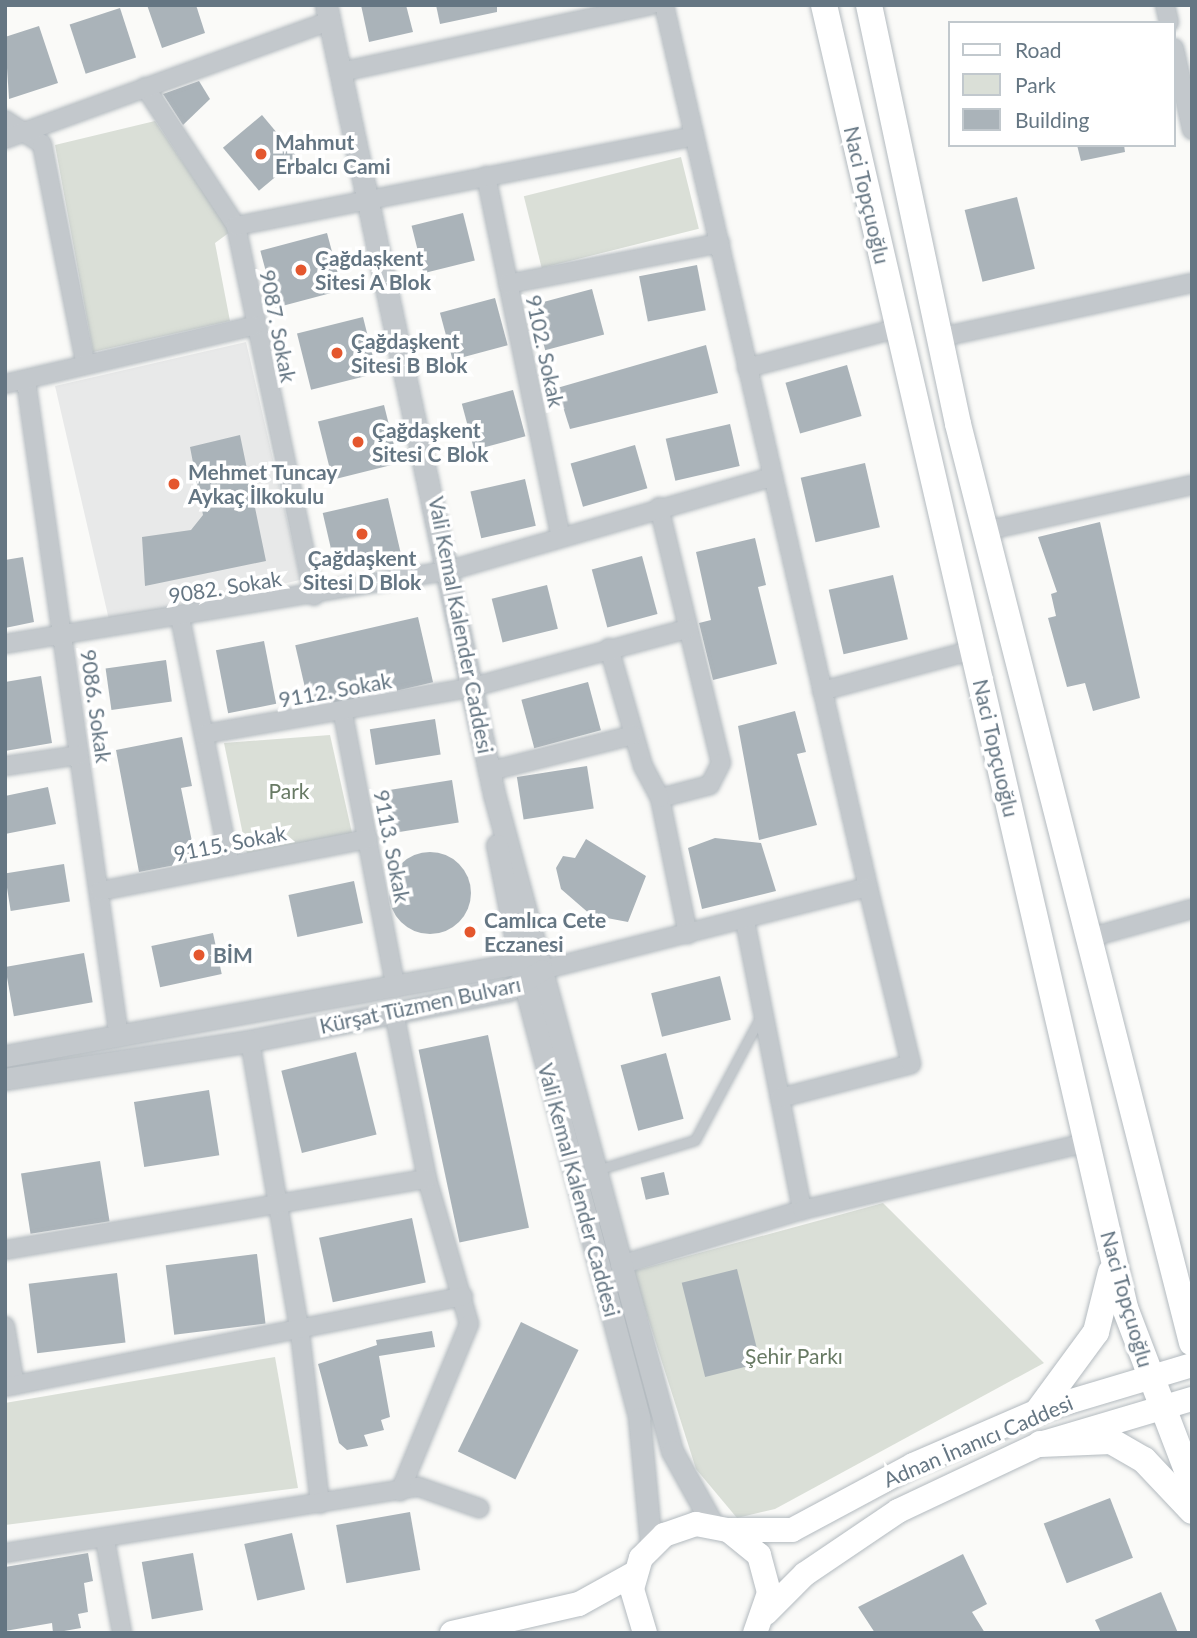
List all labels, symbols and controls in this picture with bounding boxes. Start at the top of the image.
legend [948,21,1176,147]
text: Road [1015,37,1062,62]
text: Park [1015,72,1056,97]
text: Building [1015,107,1090,132]
street label: Naci Topçuoğlu [839,123,895,267]
place label: Mahmut Erbalcı Cami [275,129,391,179]
marker: Mahmut Erbalcı Cami [253,146,269,162]
place label: Çağdaşkent Sitesi A Blok [315,245,432,295]
marker: Çağdaşkent Sitesi A Blok [293,262,309,278]
street label: 9087. Sokak [255,268,301,384]
street label: 9102. Sokak [521,293,569,409]
place label: Çağdaşkent Sitesi B Blok [351,328,468,378]
marker: Çağdaşkent Sitesi B Blok [329,345,345,361]
place label: Çağdaşkent Sitesi C Blok [372,417,489,467]
marker: Çağdaşkent Sitesi C Blok [350,434,366,450]
place label: Mehmet Tuncay Aykaç İlkokulu [188,459,338,509]
marker: Mehmet Tuncay Aykaç İlkokulu [166,476,182,492]
street label: Vali Kemal Kalender Caddesi [424,494,498,756]
marker: Çağdaşkent Sitesi D Blok [354,526,370,542]
place label: Çağdaşkent Sitesi D Blok [303,545,421,595]
street label: 9082. Sokak [167,566,283,608]
street label: 9086. Sokak [76,648,116,764]
street label: 9112. Sokak [277,668,393,712]
street label: Naci Topçuoğlu [968,676,1024,820]
park label: Park [268,778,310,804]
street label: 9113. Sokak [369,788,415,904]
street label: 9115. Sokak [172,820,288,866]
place label: Camlıca Cete Eczanesi [484,907,606,957]
marker: Camlıca Cete Eczanesi [462,924,478,940]
place label: BİM [213,942,253,968]
marker: BİM [191,947,207,963]
street label: Kürşat Tüzmen Bulvarı [317,971,523,1039]
street label: Vali Kemal Kalender Caddesi [533,1060,625,1320]
street label: Naci Topçuoğlu [1095,1228,1159,1370]
park label: Şehir Parkı [745,1343,843,1369]
street label: Adnan İnanıcı Caddesi [880,1390,1076,1492]

